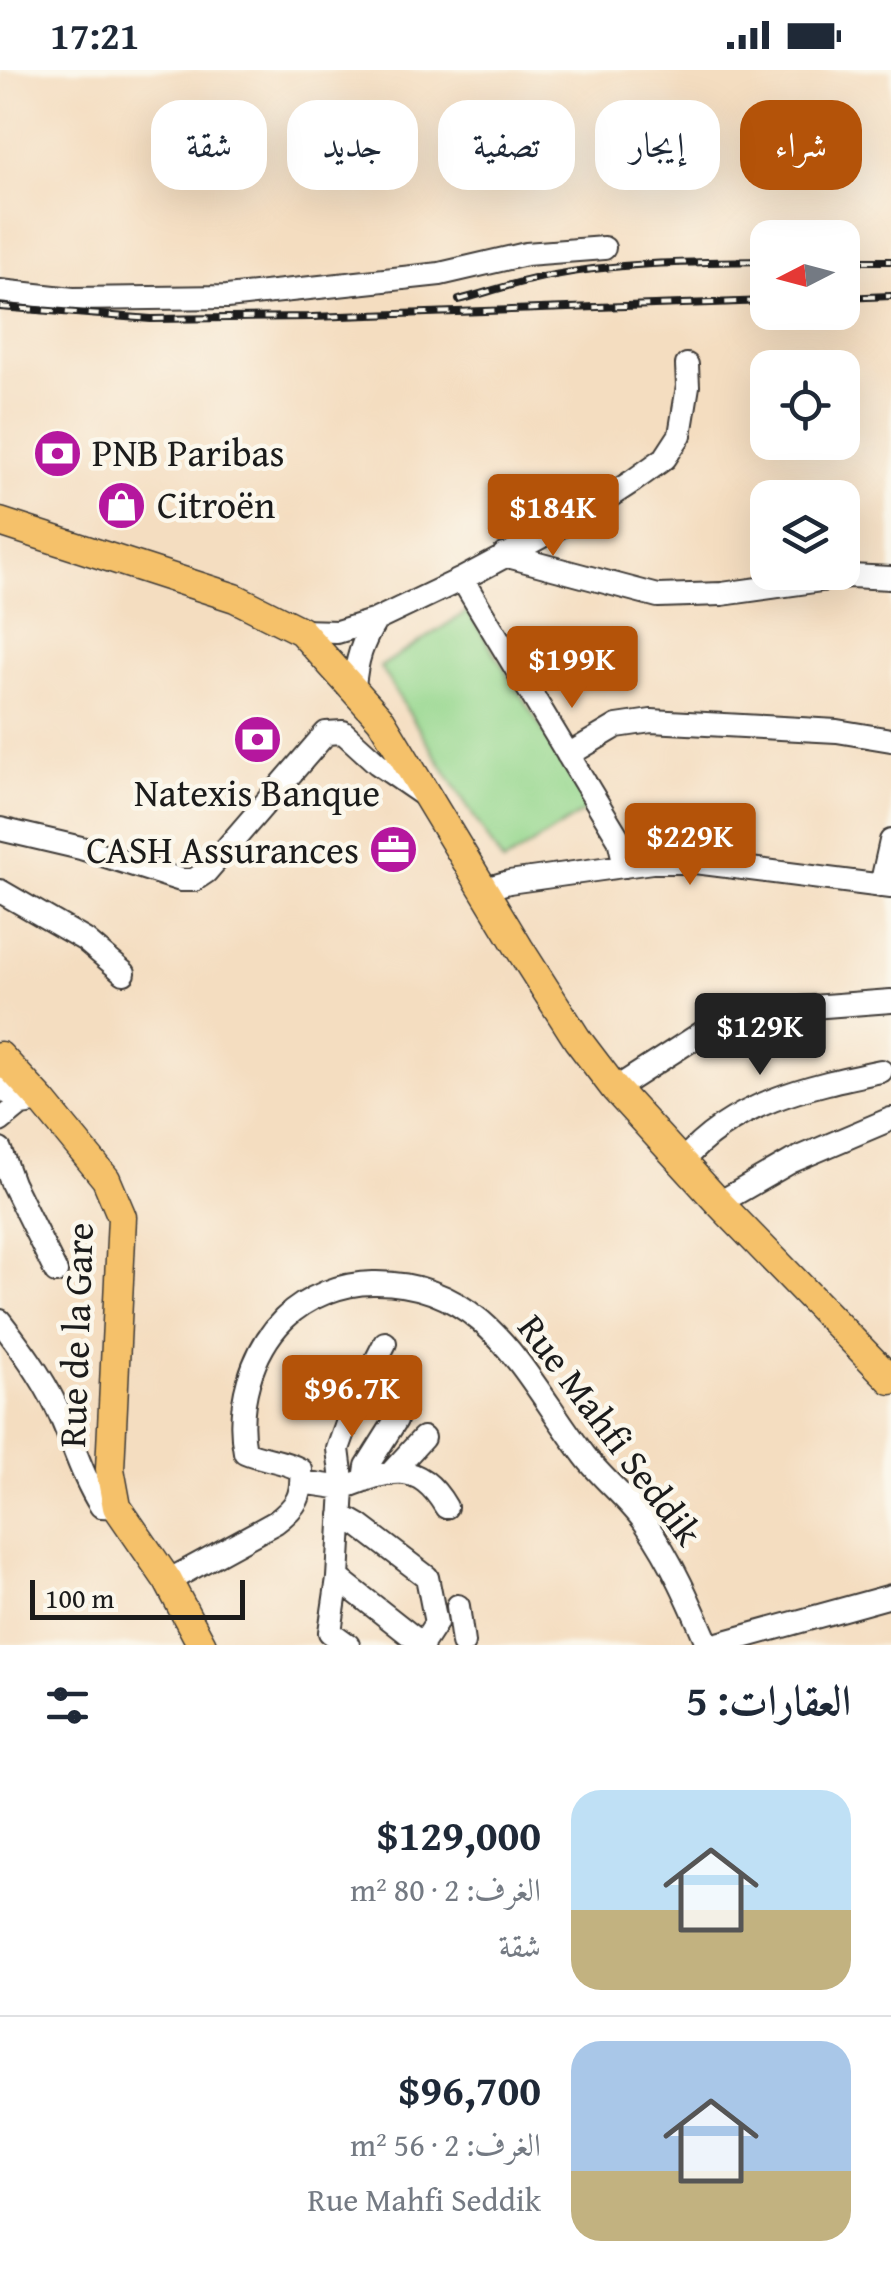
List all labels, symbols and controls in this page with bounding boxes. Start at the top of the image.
text: 17:21 [50,7,140,63]
chip: شقة [151,100,267,190]
chip: جديد [287,100,418,190]
chip: تصفية [438,100,575,190]
chip: إيجار [595,100,720,190]
chip: شراء [740,100,862,190]
north arrow [750,220,860,330]
map controls [750,220,860,590]
button: locate [750,350,860,460]
place label: PNB Paribas [92,424,285,480]
bank icon: PNB Paribas [31,427,83,479]
pin: $184K [483,474,623,559]
place label: Citroën [157,476,275,532]
shop icon: Citroën [96,479,148,531]
button: layers [750,480,860,590]
text: $184K [510,483,596,530]
pin: $199K [502,626,642,711]
text: $199K [529,635,615,682]
bank icon: Natexis Banque [231,713,283,765]
place label: Natexis Banque [134,764,380,820]
pin: $229K [620,803,760,888]
text: $229K [647,812,733,859]
place label: CASH Assurances [86,821,359,877]
office icon: CASH Assurances [368,824,420,876]
pin: $129K [690,993,830,1078]
text: $129K [717,1002,803,1049]
street label: Rue de la Gare [43,1221,107,1449]
street label: Rue Mahfi Seddik [505,1302,717,1558]
pin: $96.7K [271,1355,433,1440]
text: $96.7K [304,1364,400,1411]
scale bar [30,1575,245,1620]
text: 100 m [45,1577,114,1618]
text: العقارات: 5 [686,1669,851,1730]
icon: filters [40,1678,95,1733]
text: $129,000 [377,1804,541,1865]
icon: home [651,1830,771,1950]
text: الغرف: 2 · 80 m² [350,1866,541,1913]
text: شقة [499,1922,541,1969]
text: $96,700 [399,2059,541,2120]
icon: home [651,2081,771,2201]
text: الغرف: 2 · 56 m² [350,2121,541,2168]
text: Rue Mahfi Seddik [308,2176,541,2223]

